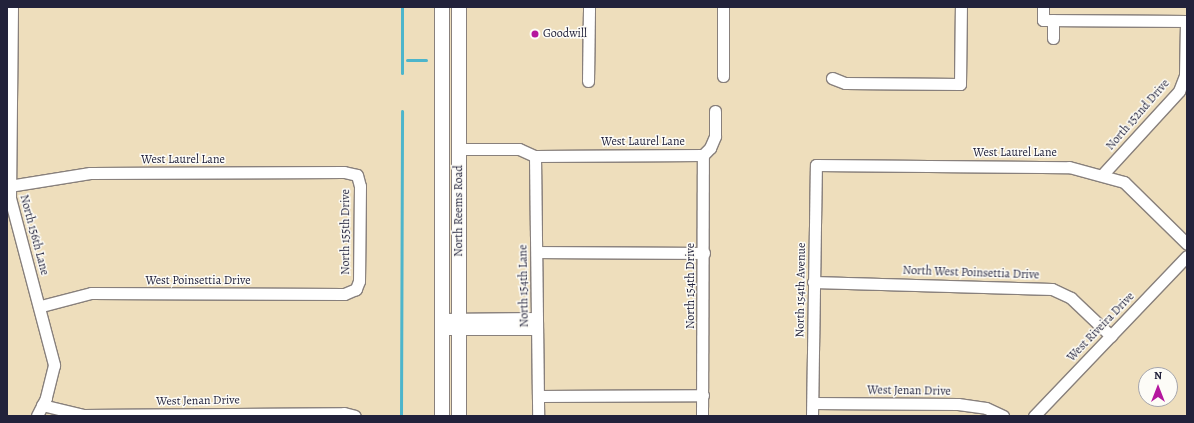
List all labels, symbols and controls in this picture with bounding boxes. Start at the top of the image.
place label: Goodwill [543,27,587,41]
marker: Goodwill [530,29,540,39]
street label: North 152nd Drive [1103,77,1173,153]
street label: West Laurel Lane [601,135,685,149]
street label: West Laurel Lane [973,146,1057,160]
street label: West Laurel Lane [141,153,225,167]
street label: North Reems Road [452,165,466,257]
street label: North 155th Drive [339,189,353,275]
street label: North 156th Lane [16,193,52,277]
street label: North 154th Avenue [793,242,809,338]
street label: North 154th Drive [684,243,698,329]
street label: North 154th Lane [516,244,532,328]
street label: North West Poinsettia Drive [902,263,1040,283]
street label: West Poinsettia Drive [145,274,251,288]
street label: West Riveira Drive [1064,289,1138,365]
north arrow [1138,367,1178,407]
text: N [1154,368,1162,383]
street label: West Jenan Drive [867,383,951,399]
street label: West Jenan Drive [156,393,240,409]

